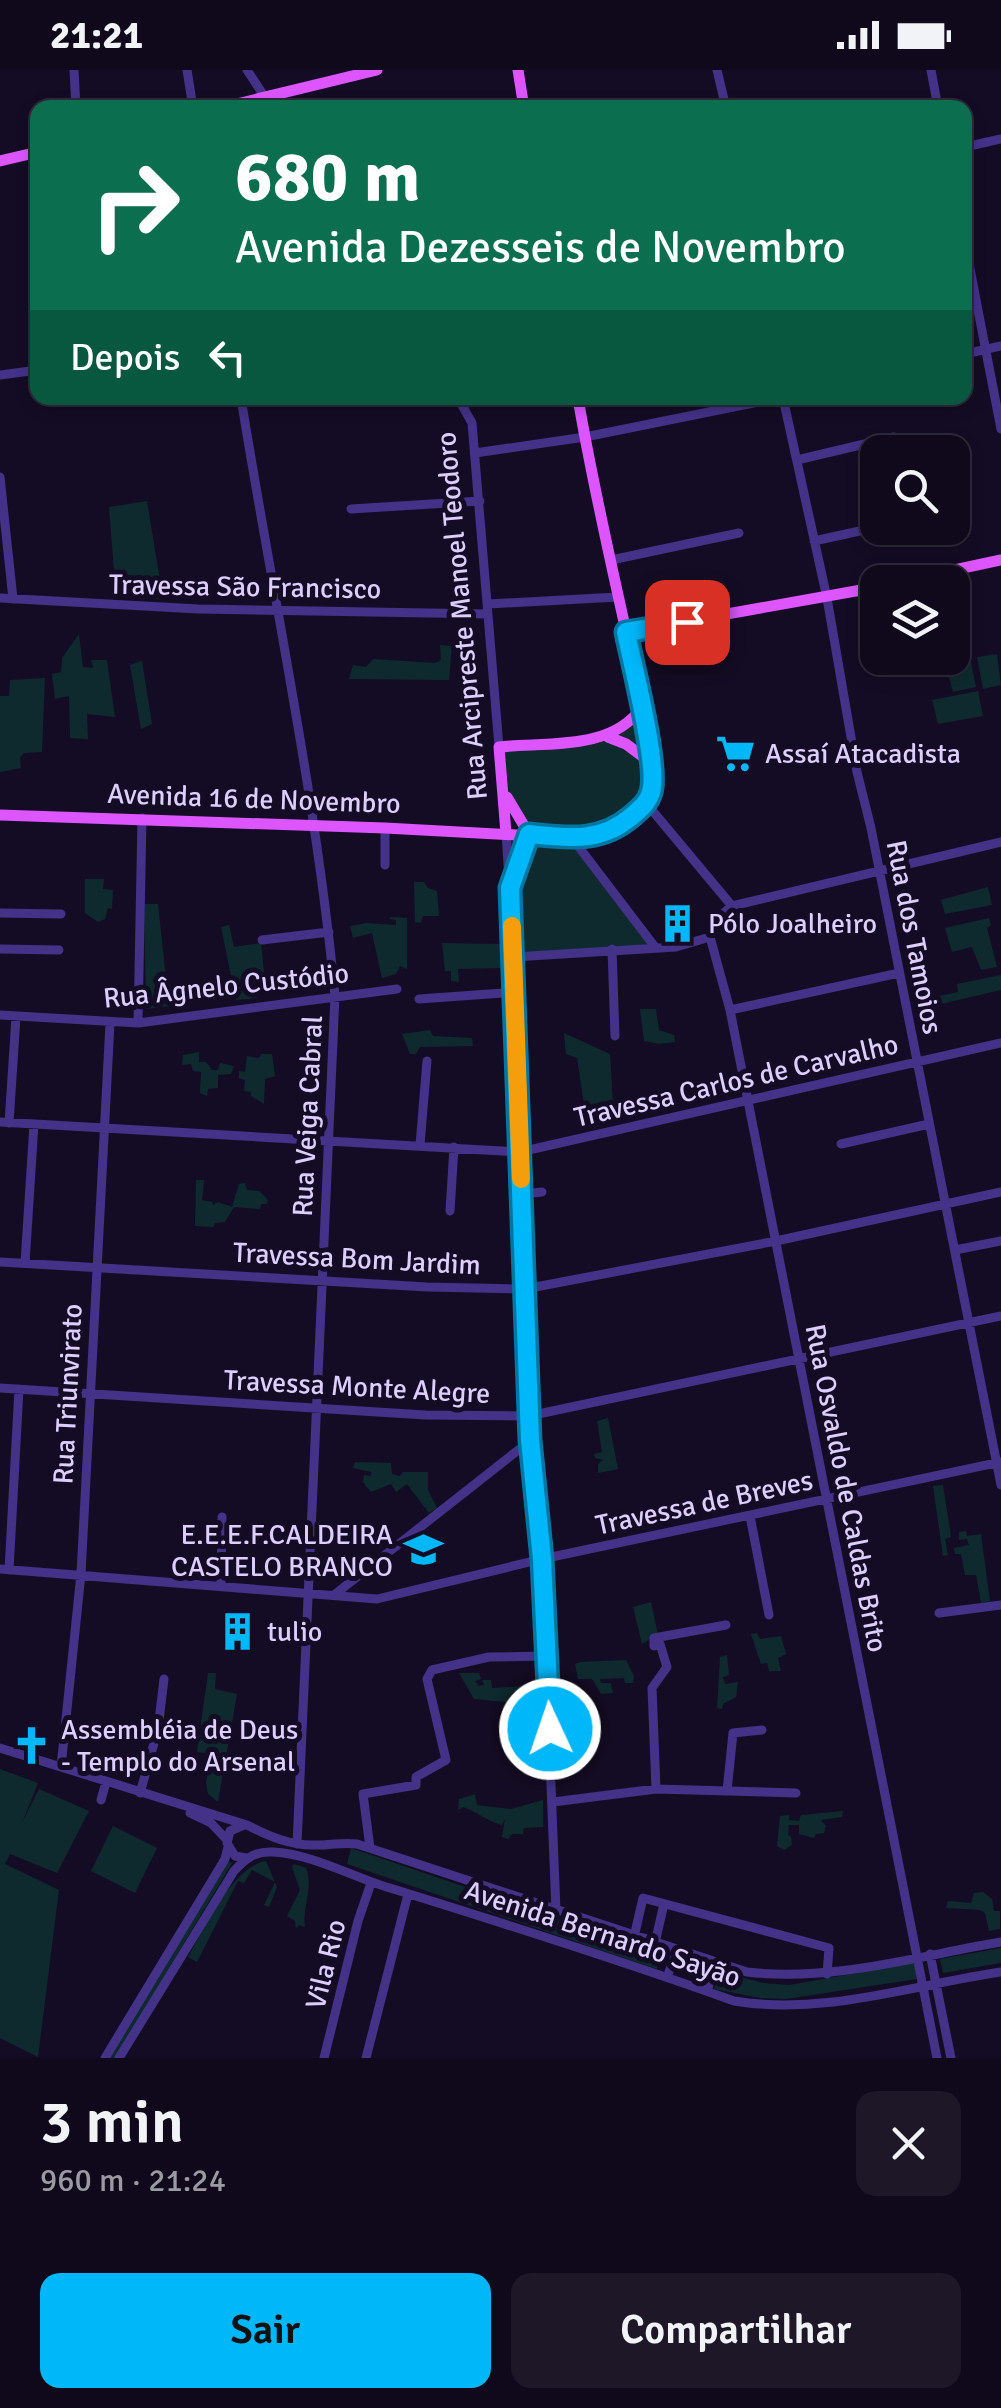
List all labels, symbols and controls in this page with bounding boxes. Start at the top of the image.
text: 21:21 [50,12,143,59]
text: 680 m [235,134,420,220]
icon: right [70,140,200,270]
text: Avenida Dezesseis de Novembro [235,220,846,275]
icon: left [200,330,255,385]
text: Depois [70,334,180,381]
street label: Rua Arcipreste Manoel Teodoro [429,431,495,801]
map controls [860,435,970,675]
button: search [860,435,970,545]
button: layers [860,565,970,675]
street label: Travessa São Francisco [109,568,381,606]
pin [645,580,730,665]
icon: arrive [660,595,715,650]
supermarket icon: Assaí Atacadista [714,732,756,774]
place label: Assaí Atacadista [765,737,961,771]
street label: Avenida 16 de Novembro [107,777,401,821]
street label: Rua dos Tamoios [879,837,949,1037]
building icon: Pólo Joalheiro [657,902,699,944]
place label: Pólo Joalheiro [708,907,877,941]
street label: Rua Âgnelo Custódio [102,956,351,1016]
street label: Rua Veiga Cabral [286,1015,330,1218]
street label: Travessa Carlos de Carvalho [571,1027,902,1135]
street label: Travessa Bom Jardim [232,1236,482,1282]
street label: Rua Triunvirato [46,1303,90,1485]
street label: Rua Osvaldo de Caldas Brito [798,1321,895,1655]
street label: Travessa Monte Alegre [223,1363,491,1411]
street label: Travessa de Breves [593,1463,816,1543]
place label: E.E.E.F.CALDEIRA CASTELO BRANCO [171,1518,393,1584]
school or university icon: E.E.E.F.CALDEIRA CASTELO BRANCO [402,1529,444,1571]
building icon: tulio [216,1610,258,1652]
place label: tulio [267,1615,322,1649]
position arrow [498,1677,602,1781]
place label: Assembléia de Deus - Templo do Arsenal [61,1713,298,1779]
church icon: Assembléia de Deus - Templo do Arsenal [10,1724,52,1766]
street label: Avenida Bernardo Sayão [460,1873,745,1995]
street label: Vila Rio [298,1916,354,2013]
text: 3 min [40,2086,184,2160]
button: close [856,2091,961,2196]
text: 960 m · 21:24 [40,2161,226,2200]
button: Sair [40,2273,491,2388]
button: Compartilhar [511,2273,961,2388]

